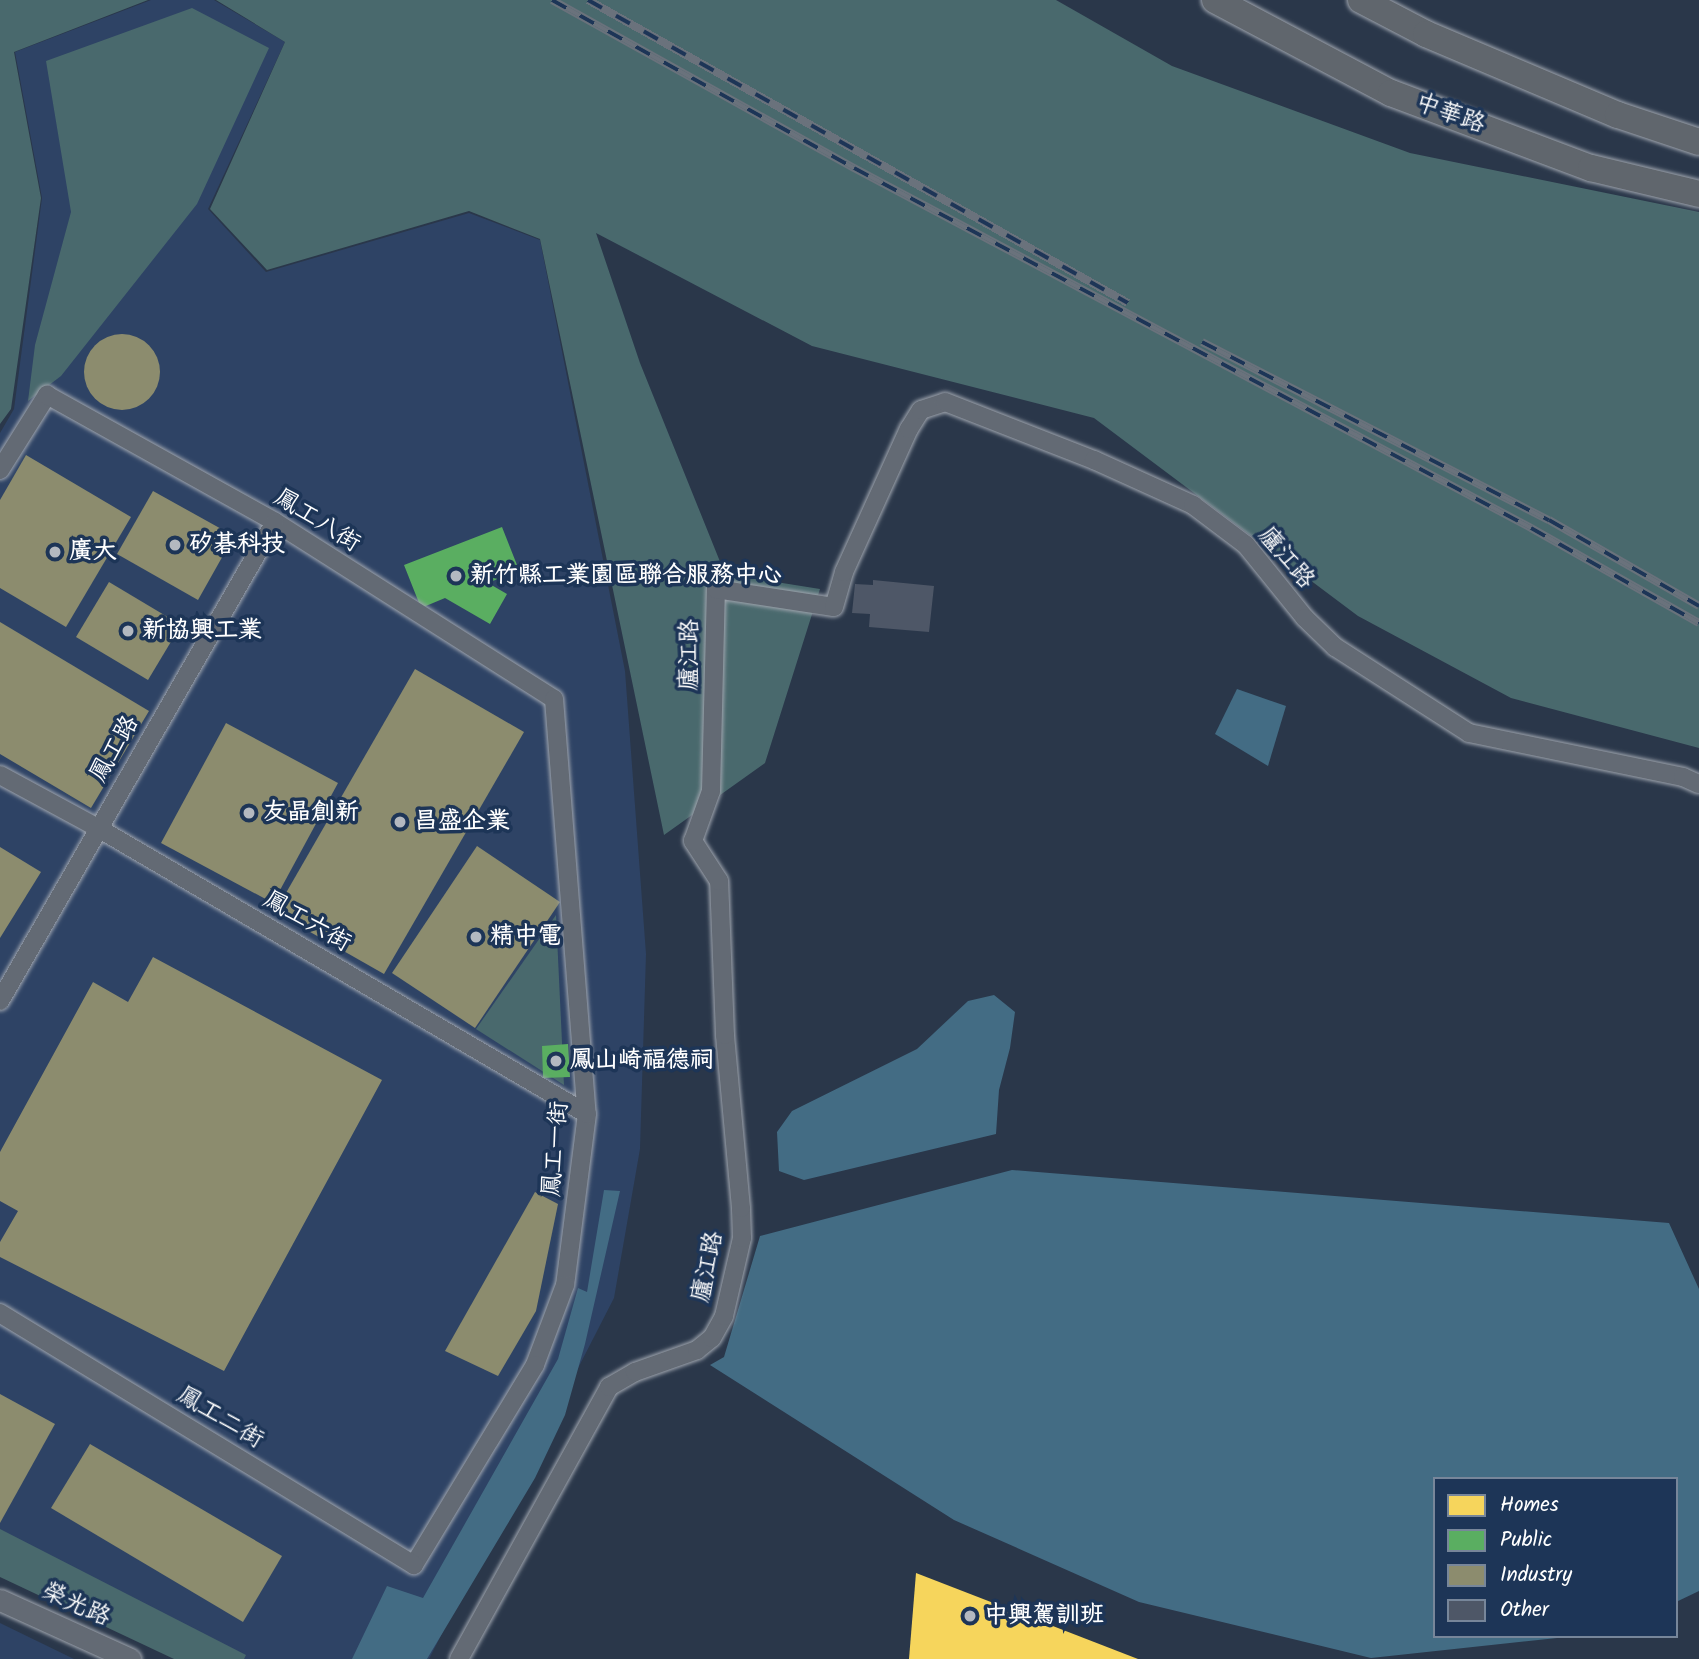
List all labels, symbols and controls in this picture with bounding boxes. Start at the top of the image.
street label: 中華路 [1411,88,1489,140]
street label: 鳳工八街 [269,483,365,559]
street label: 廬江路 [1252,521,1320,595]
place label: 矽碁科技 [189,531,285,559]
marker: 矽碁科技 [167,537,183,553]
place label: 廣大 [69,538,117,566]
marker: 廣大 [47,544,63,560]
place label: 新竹縣工業園區聯合服務中心 [470,562,782,590]
marker: 新竹縣工業園區聯合服務中心 [448,568,464,584]
place label: 新協興工業 [142,617,262,645]
street label: 廬江路 [675,619,705,691]
marker: 新協興工業 [120,623,136,639]
street label: 鳳工路 [85,711,145,787]
place label: 友晶創新 [263,799,359,827]
marker: 友晶創新 [241,805,257,821]
place label: 昌盛企業 [414,808,510,836]
marker: 昌盛企業 [392,814,408,830]
street label: 鳳工六街 [258,886,356,958]
place label: 精中電 [490,923,562,951]
marker: 精中電 [468,929,484,945]
place label: 鳳山崎福德祠 [570,1047,714,1075]
marker: 鳳山崎福德祠 [548,1053,564,1069]
street label: 鳳工一街 [537,1100,575,1198]
street label: 廬江路 [686,1229,730,1305]
street label: 鳳工二街 [171,1381,269,1455]
legend [1433,1477,1678,1638]
text: Homes [1500,1489,1559,1522]
text: Public [1500,1524,1552,1557]
text: Industry [1500,1559,1572,1592]
street label: 榮光路 [37,1577,115,1633]
text: Other [1500,1594,1549,1627]
place label: 中興駕訓班 [984,1602,1104,1630]
marker: 中興駕訓班 [962,1608,978,1624]

